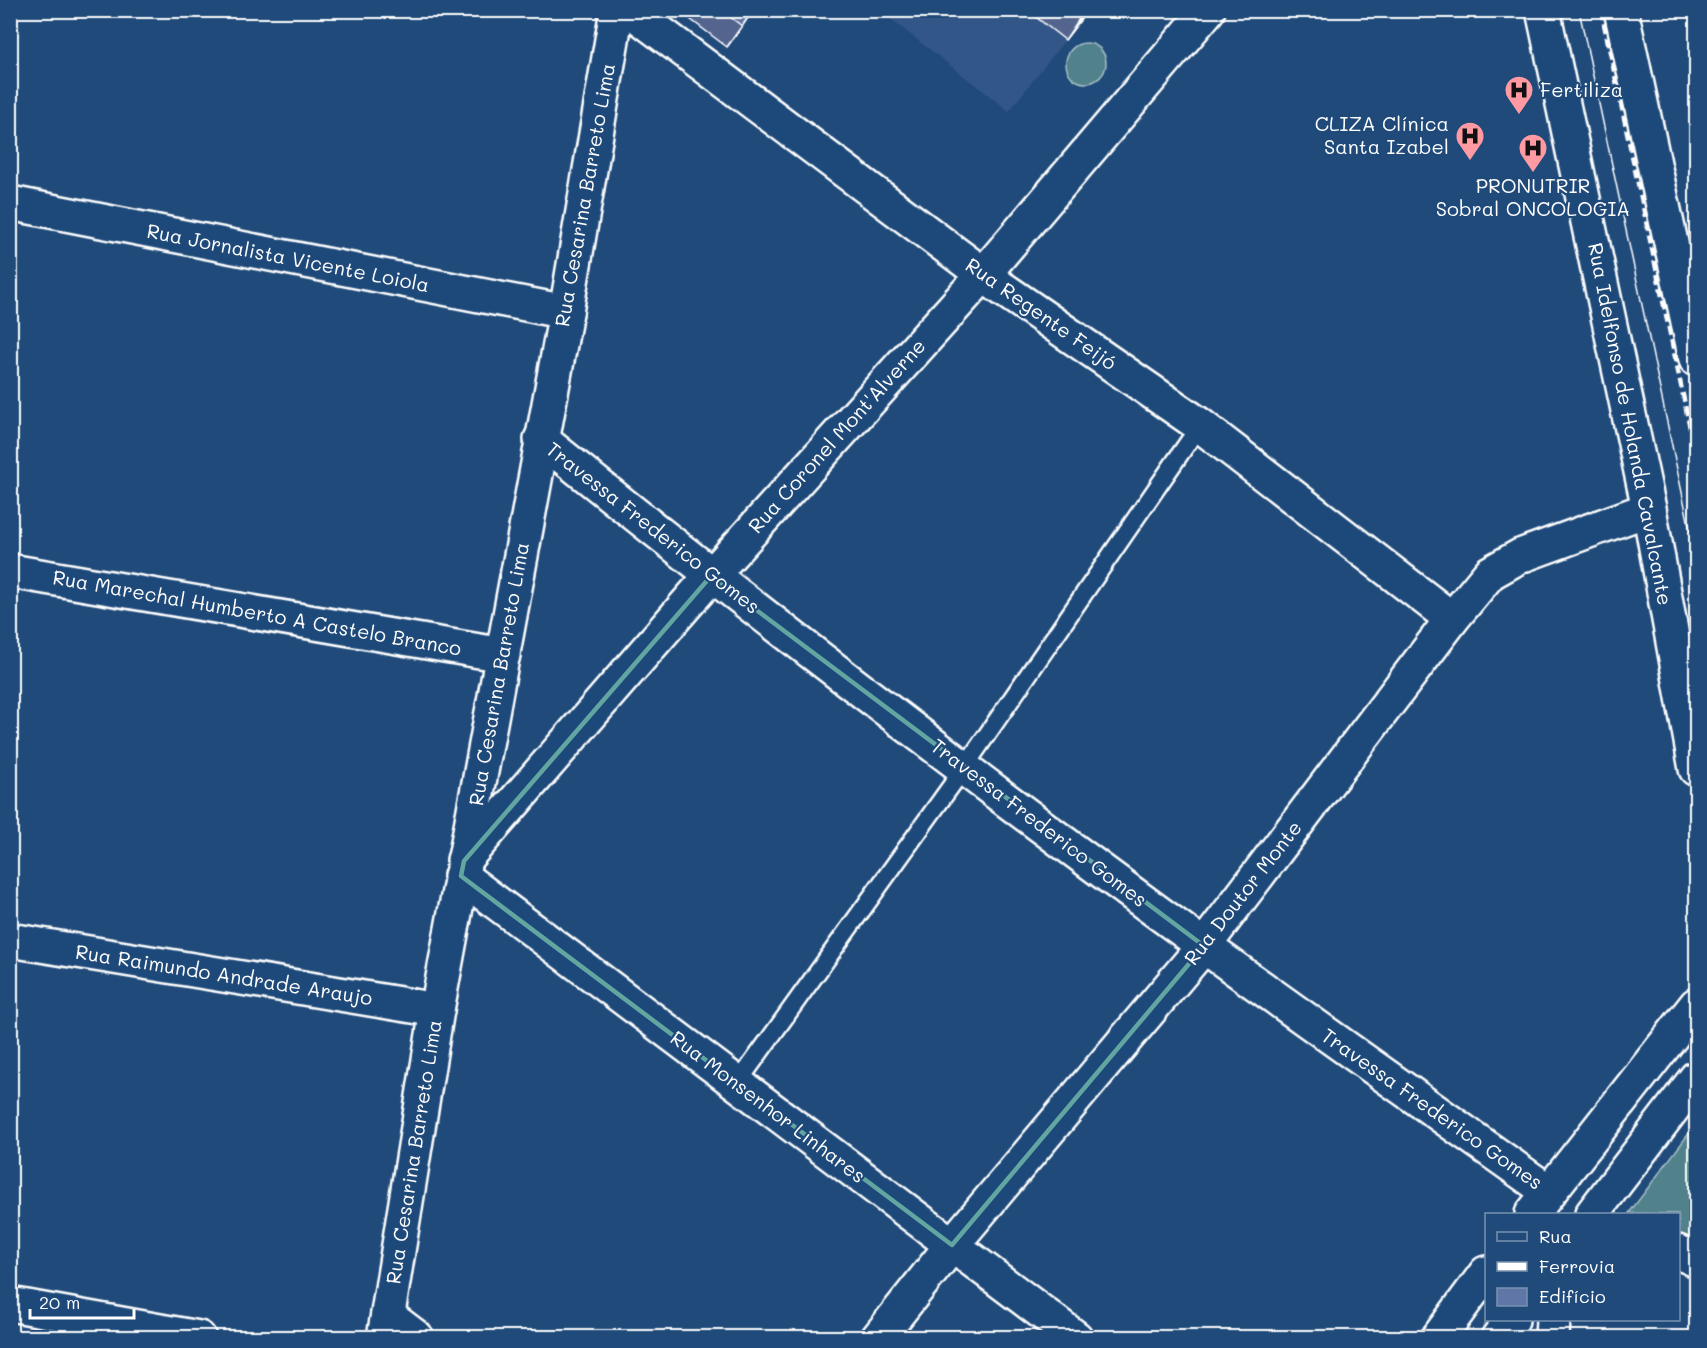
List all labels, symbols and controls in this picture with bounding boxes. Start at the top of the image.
street label: Rua Cesarina Barreto Lima [548,61,620,329]
hospital icon: Fertiliza [1503,74,1535,116]
place label: Fertiliza [1540,76,1623,102]
place label: CLIZA Clínica Santa Izabel [1315,110,1449,159]
hospital icon: CLIZA Clínica Santa Izabel [1454,120,1486,162]
hospital icon: PRONUTRIR Sobral ONCOLOGIA [1517,132,1549,174]
place label: PRONUTRIR Sobral ONCOLOGIA [1436,172,1630,221]
street label: Rua Jornalista Vicente Loiola [145,217,432,297]
street label: Rua Idelfonso de Holanda Cavalcante [1583,240,1679,607]
street label: Rua Regente Feijó [961,251,1122,375]
street label: Rua Coronel Mont'Alverne [742,333,931,538]
street label: Travessa Frederico Gomes [541,436,766,619]
street label: Rua Cesarina Barreto Lima [462,540,534,808]
street label: Rua Marechal Humberto A Castelo Branco [51,563,464,661]
street label: Travessa Frederico Gomes [926,732,1153,912]
street label: Rua Doutor Monte [1178,815,1307,970]
street label: Rua Raimundo Andrade Araujo [74,938,375,1010]
street label: Rua Cesarina Barreto Lima [379,1018,447,1286]
street label: Travessa Frederico Gomes [1317,1022,1548,1195]
street label: Rua Monsenhor Linhares [666,1024,871,1188]
legend [1485,1213,1680,1321]
text: Rua [1539,1224,1572,1248]
text: Ferrovia [1539,1254,1615,1278]
scale bar [30,1282,134,1320]
text: Edifício [1539,1284,1606,1308]
text: 20 m [39,1290,80,1314]

